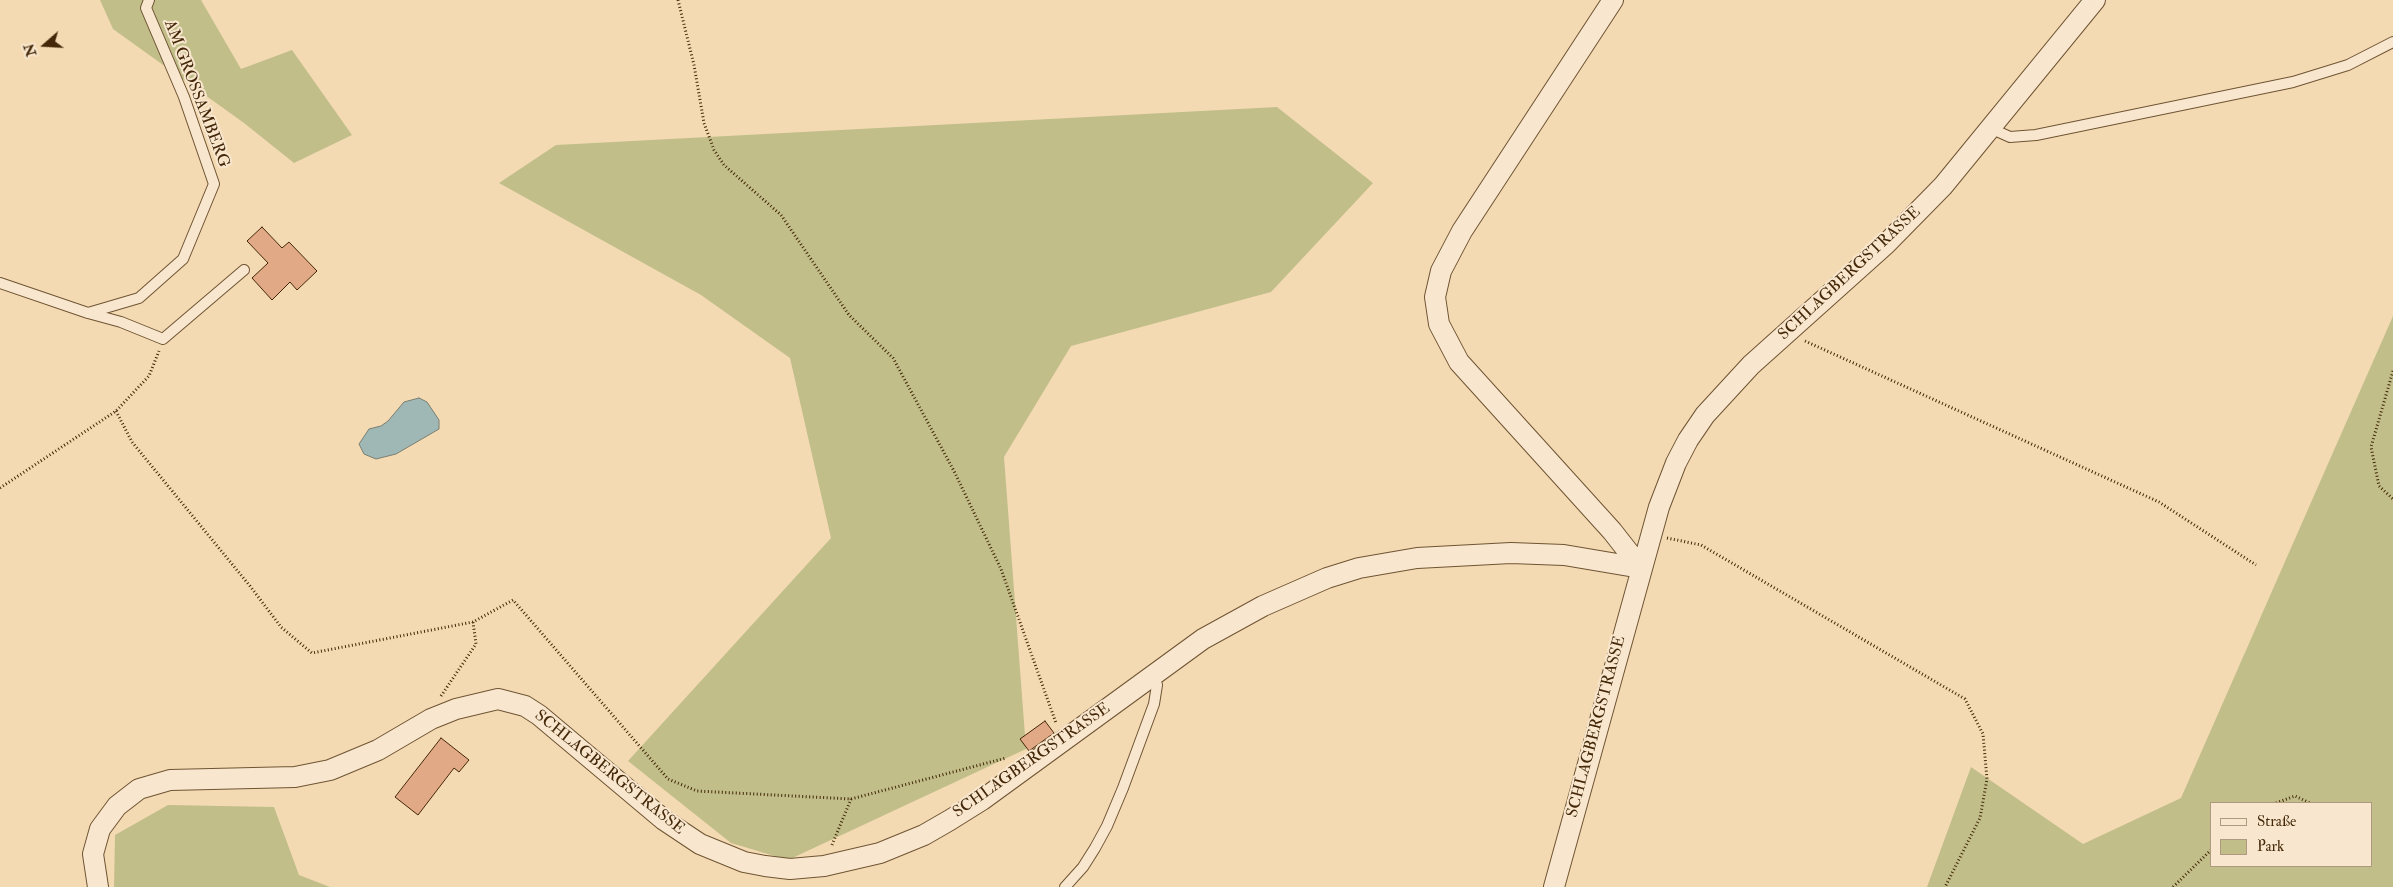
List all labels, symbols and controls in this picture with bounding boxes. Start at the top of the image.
street label: AM GROSSAMBERG [159,17,233,171]
north arrow [20,20,70,70]
text: N [20,41,40,59]
street label: SCHLAGBERGSTRASSE [1775,203,1925,345]
street label: SCHLAGBERGSTRASSE [1563,634,1631,820]
street label: SCHLAGBERGSTRASSE [950,699,1114,823]
street label: SCHLAGBERGSTRASSE [530,707,688,839]
legend [2210,802,2373,867]
text: Straße [2257,812,2296,831]
text: Park [2257,837,2284,856]

